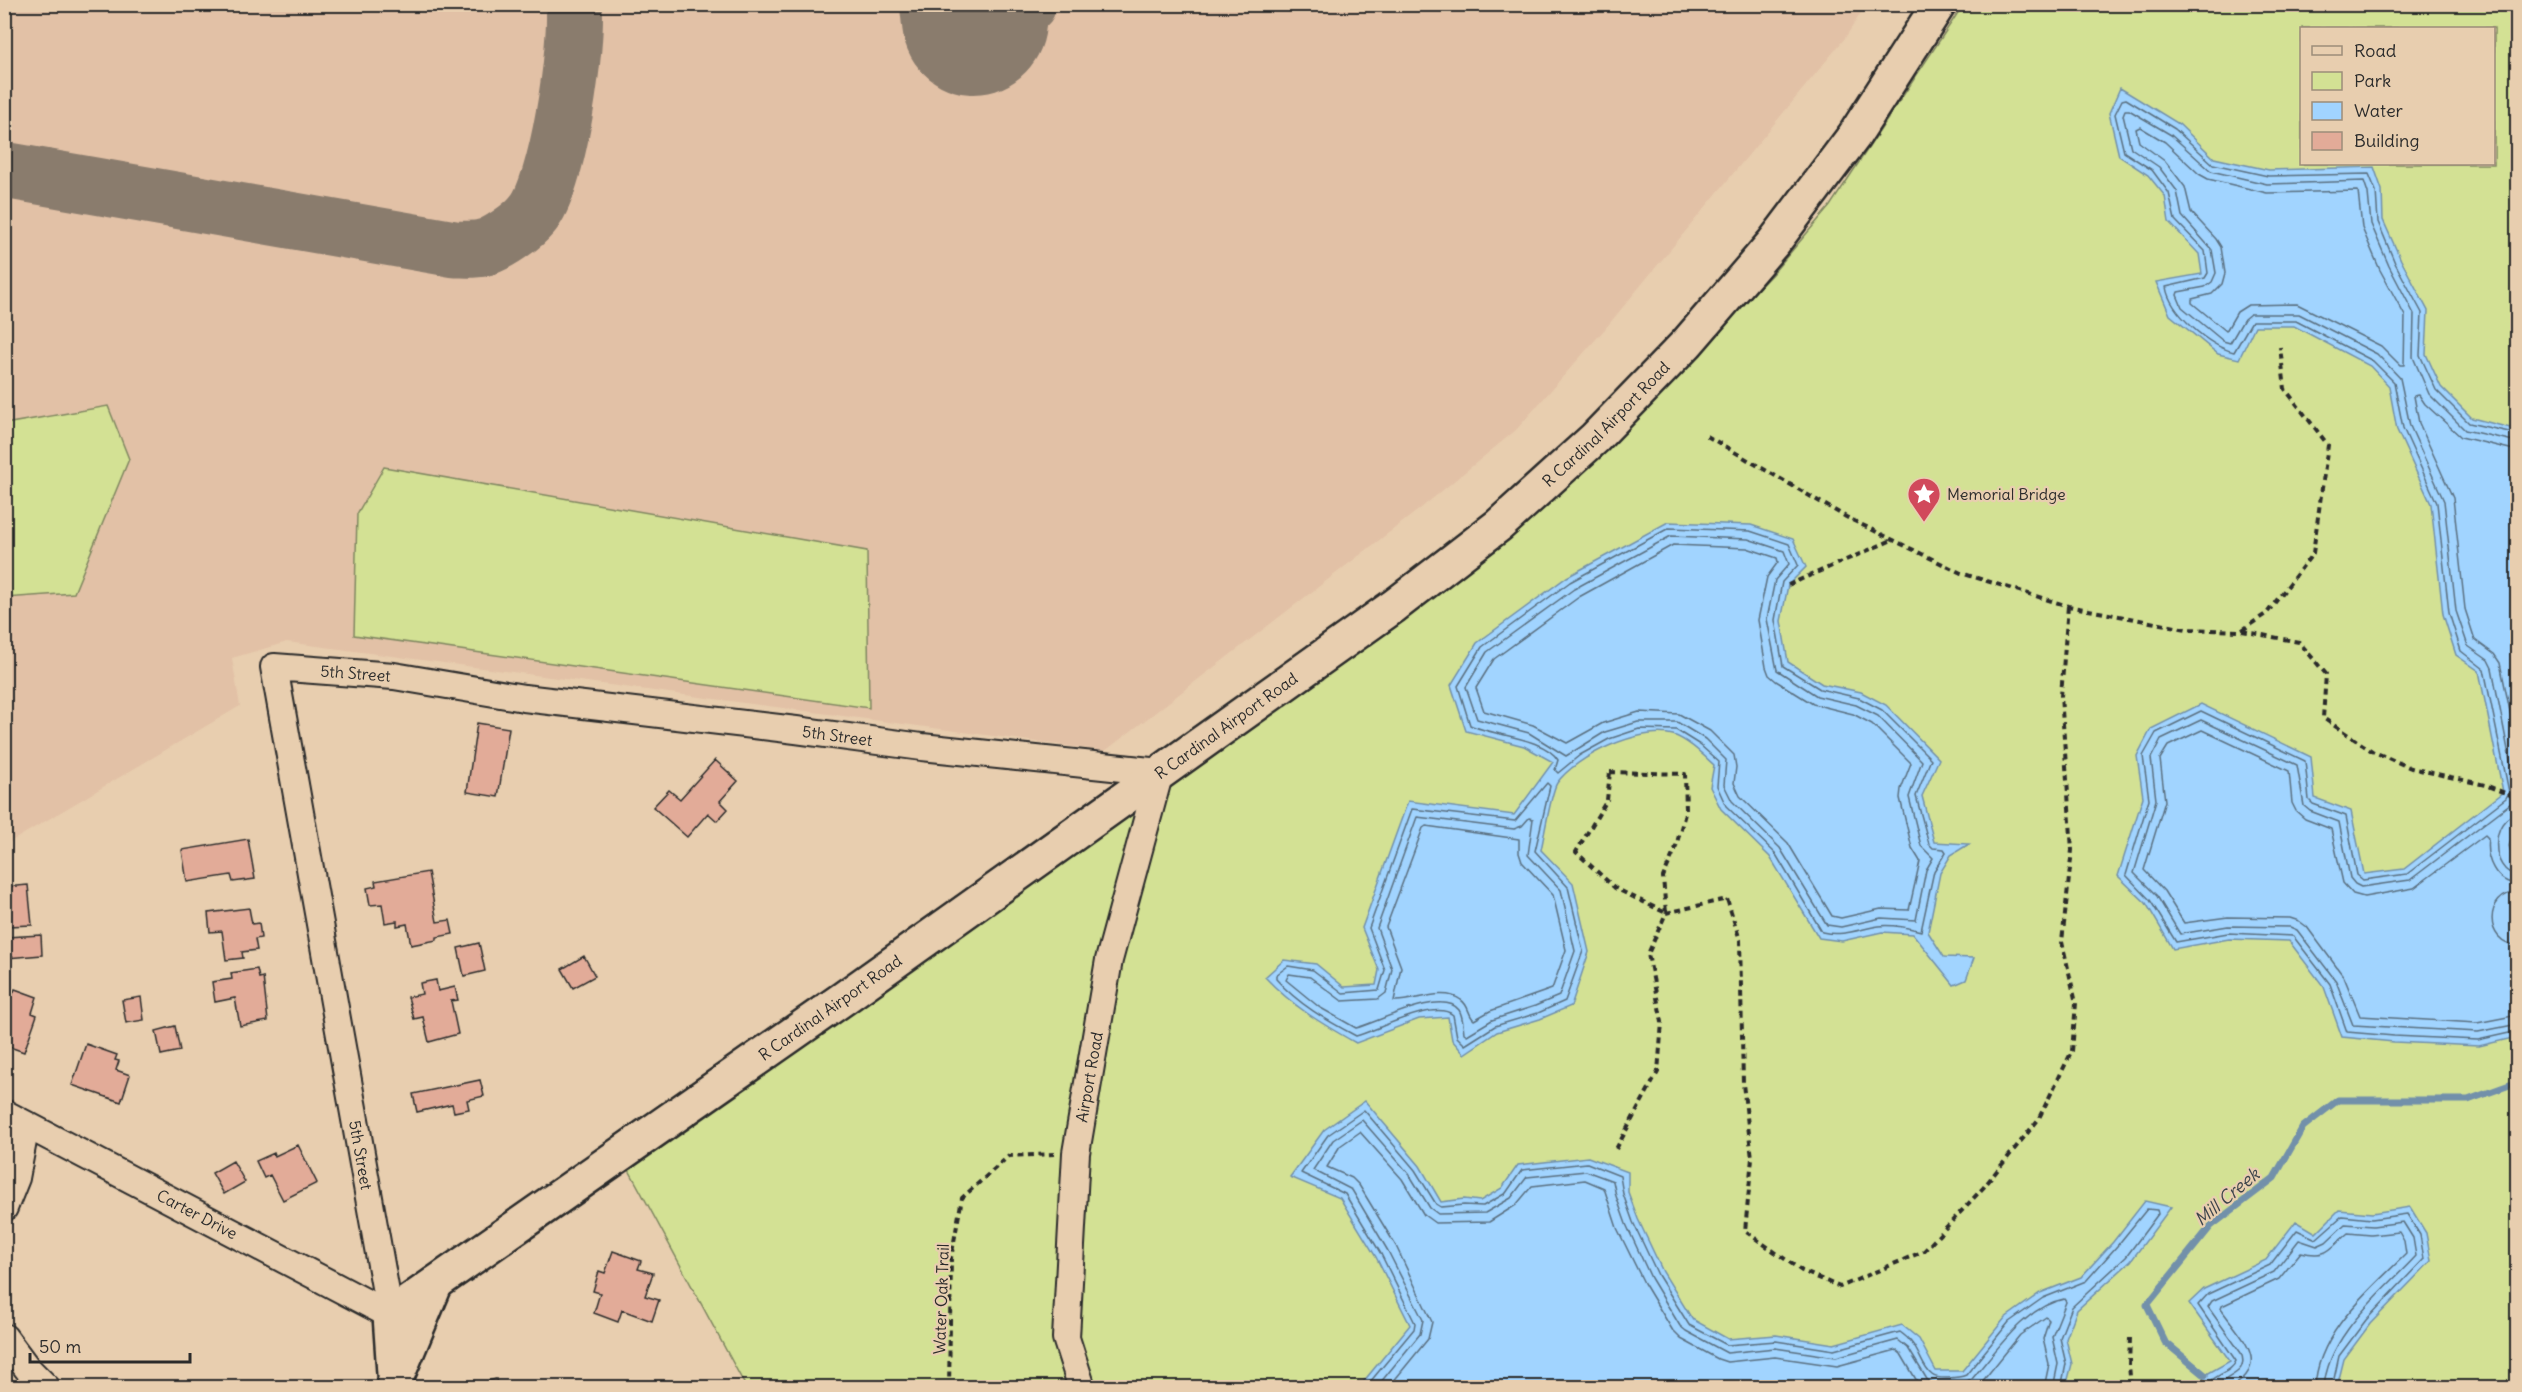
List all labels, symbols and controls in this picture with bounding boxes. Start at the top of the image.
legend [2300,27,2495,165]
text: Road [2354,39,2397,62]
text: Park [2354,69,2391,92]
text: Water [2354,99,2404,122]
text: Building [2354,129,2419,152]
street label: R Cardinal Airport Road [1538,357,1674,491]
place icon: Memorial Bridge [1906,476,1942,523]
place label: Memorial Bridge [1947,484,2066,504]
street label: 5th Street [320,661,392,686]
street label: R Cardinal Airport Road [1151,668,1301,783]
street label: 5th Street [801,721,874,750]
street label: R Cardinal Airport Road [754,950,906,1065]
street label: Airport Road [1071,1030,1107,1124]
street label: 5th Street [345,1119,377,1192]
water label: Mill Creek [2189,1162,2265,1231]
street label: Carter Drive [153,1185,241,1243]
street label: Water Oak Trail [929,1243,953,1355]
scale bar [30,1326,190,1364]
text: 50 m [39,1335,81,1358]

